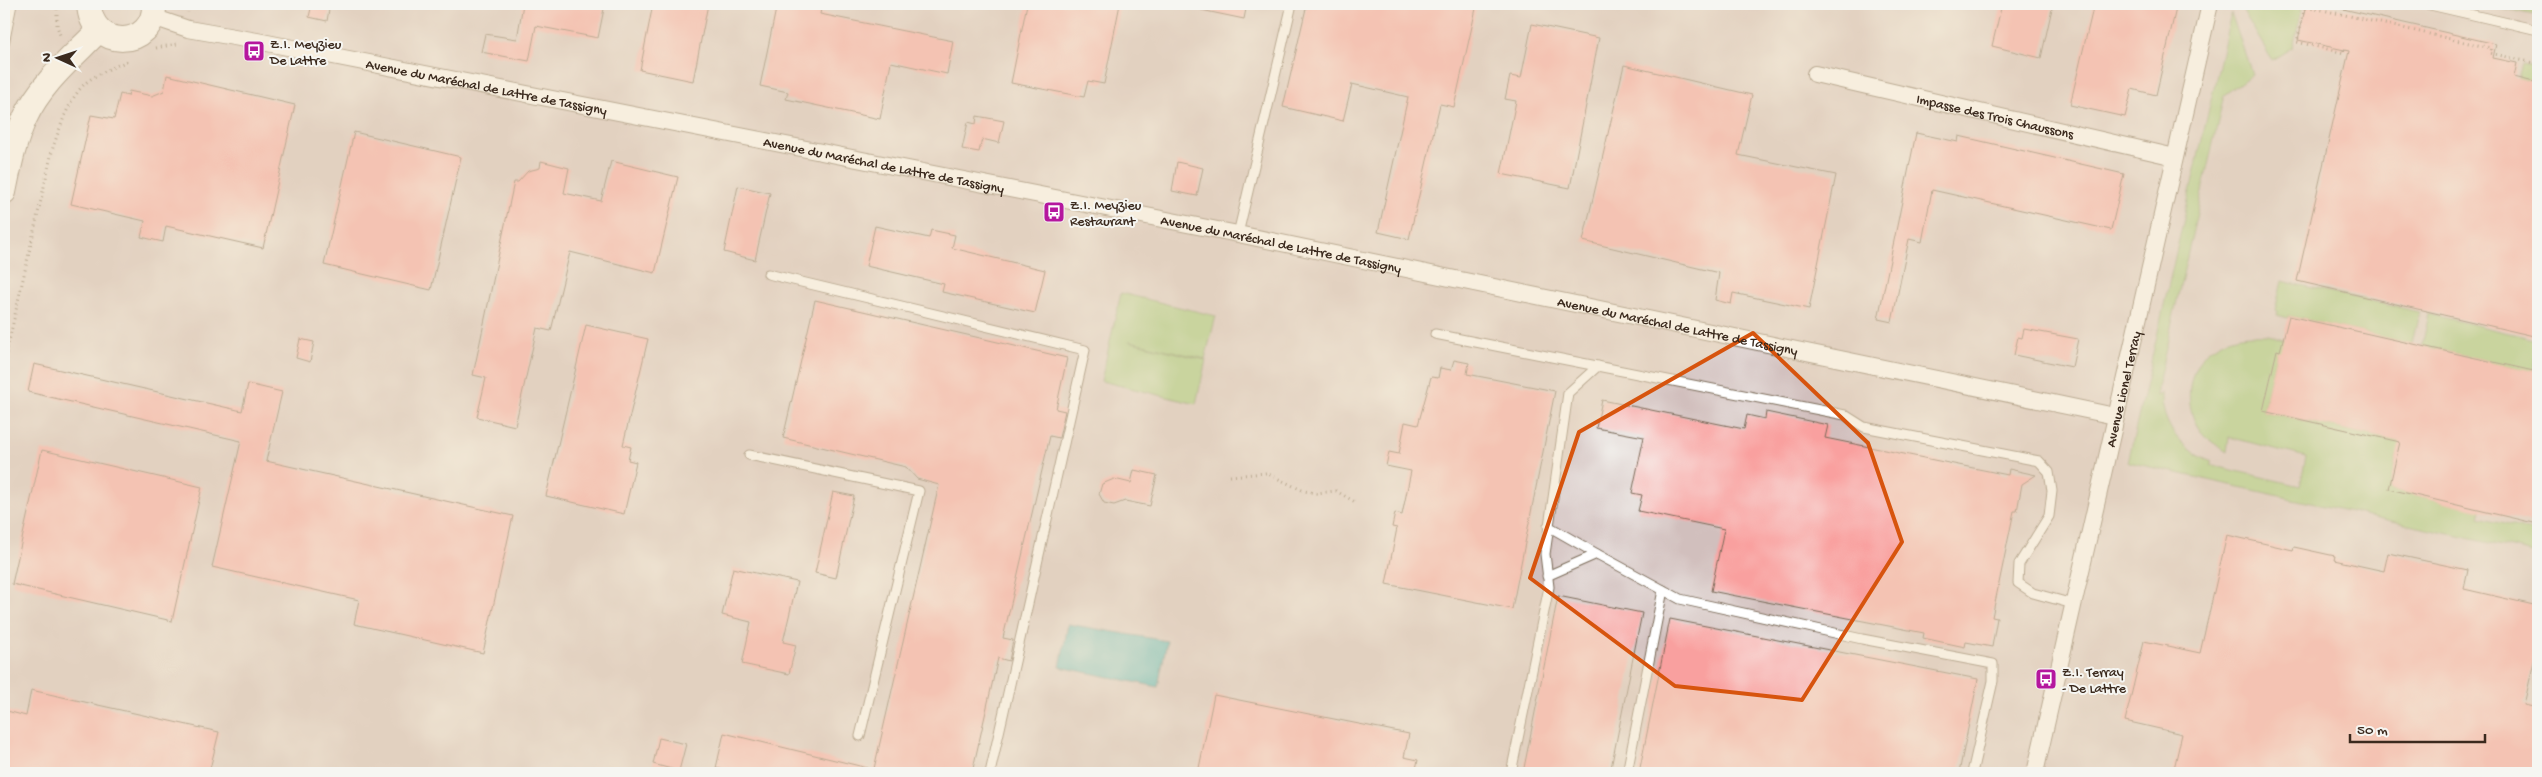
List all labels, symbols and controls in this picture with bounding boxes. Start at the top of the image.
north arrow [32,32,82,82]
place label: Z.I. Meyzieu De Lattre [269,37,342,70]
bus stop icon: Z.I. Meyzieu De Lattre [242,39,266,63]
text: N [39,52,56,62]
street label: Avenue du Maréchal de Lattre de Tassigny [364,57,608,121]
street label: Impasse des Trois Chaussons [1914,92,2076,145]
street label: Avenue du Maréchal de Lattre de Tassigny [761,135,1006,199]
place label: Z.I. Meyzieu Restaurant [1070,198,1142,231]
bus stop icon: Z.I. Meyzieu Restaurant [1042,200,1066,224]
street label: Avenue du Maréchal de Lattre de Tassigny [1159,213,1403,279]
street label: Avenue du Maréchal de Lattre de Tassigny [1555,294,1799,361]
street label: Avenue Lionel Terray [2103,330,2146,449]
place label: Z.I. Terray - De Lattre [2062,665,2127,698]
bus stop icon: Z.I. Terray - De Lattre [2034,667,2058,691]
scale bar [2350,712,2484,744]
text: 50 m [2357,722,2388,740]

